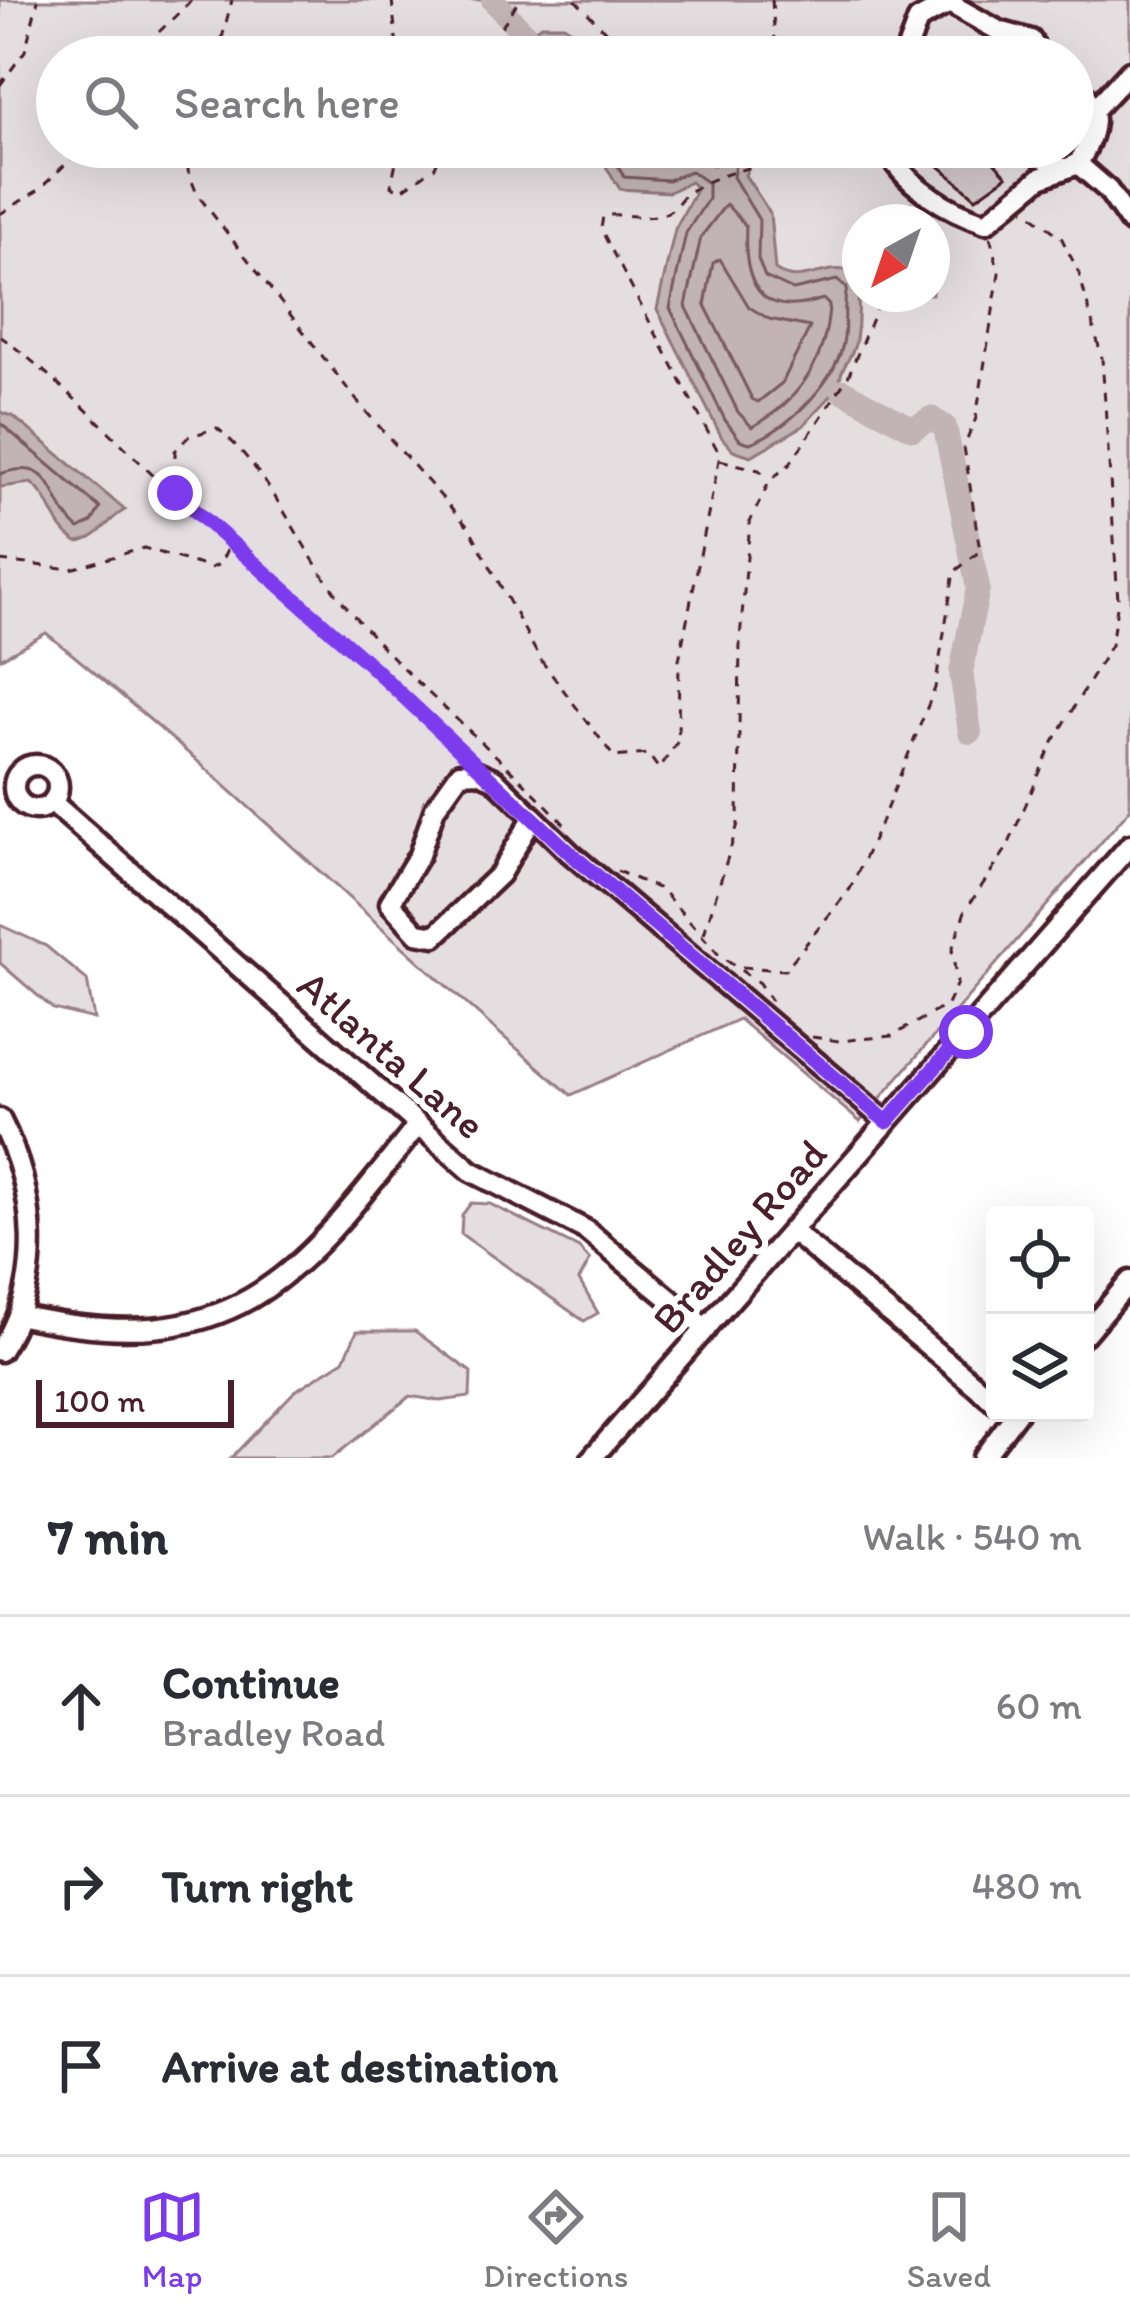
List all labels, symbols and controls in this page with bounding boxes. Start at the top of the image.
search box [36,36,1094,168]
icon: search [78,69,144,135]
text: Search here [174,75,400,129]
north arrow [842,204,950,312]
route end [148,466,202,520]
street label: Atlanta Lane [288,959,496,1150]
route start [939,1005,993,1059]
street label: Bradley Road [641,1129,837,1344]
map controls [986,1206,1094,1422]
button: locate [986,1206,1094,1314]
button: layers [986,1314,1094,1422]
scale bar [36,1374,234,1427]
text: 100 m [54,1381,145,1420]
text: 7 min [48,1506,168,1567]
text: Walk · 540 m [862,1513,1082,1560]
text: Continue [162,1655,340,1709]
icon: ahead [48,1673,114,1739]
text: 60 m [996,1682,1082,1729]
text: Bradley Road [162,1709,385,1756]
icon: right [48,1853,114,1919]
text: Turn right [162,1859,353,1913]
text: 480 m [972,1862,1082,1909]
icon: arrive [48,2033,114,2099]
text: Arrive at destination [162,2039,558,2093]
tab: Map [139,2184,205,2295]
tab: Directions [483,2184,628,2295]
tab: Saved [907,2184,991,2295]

